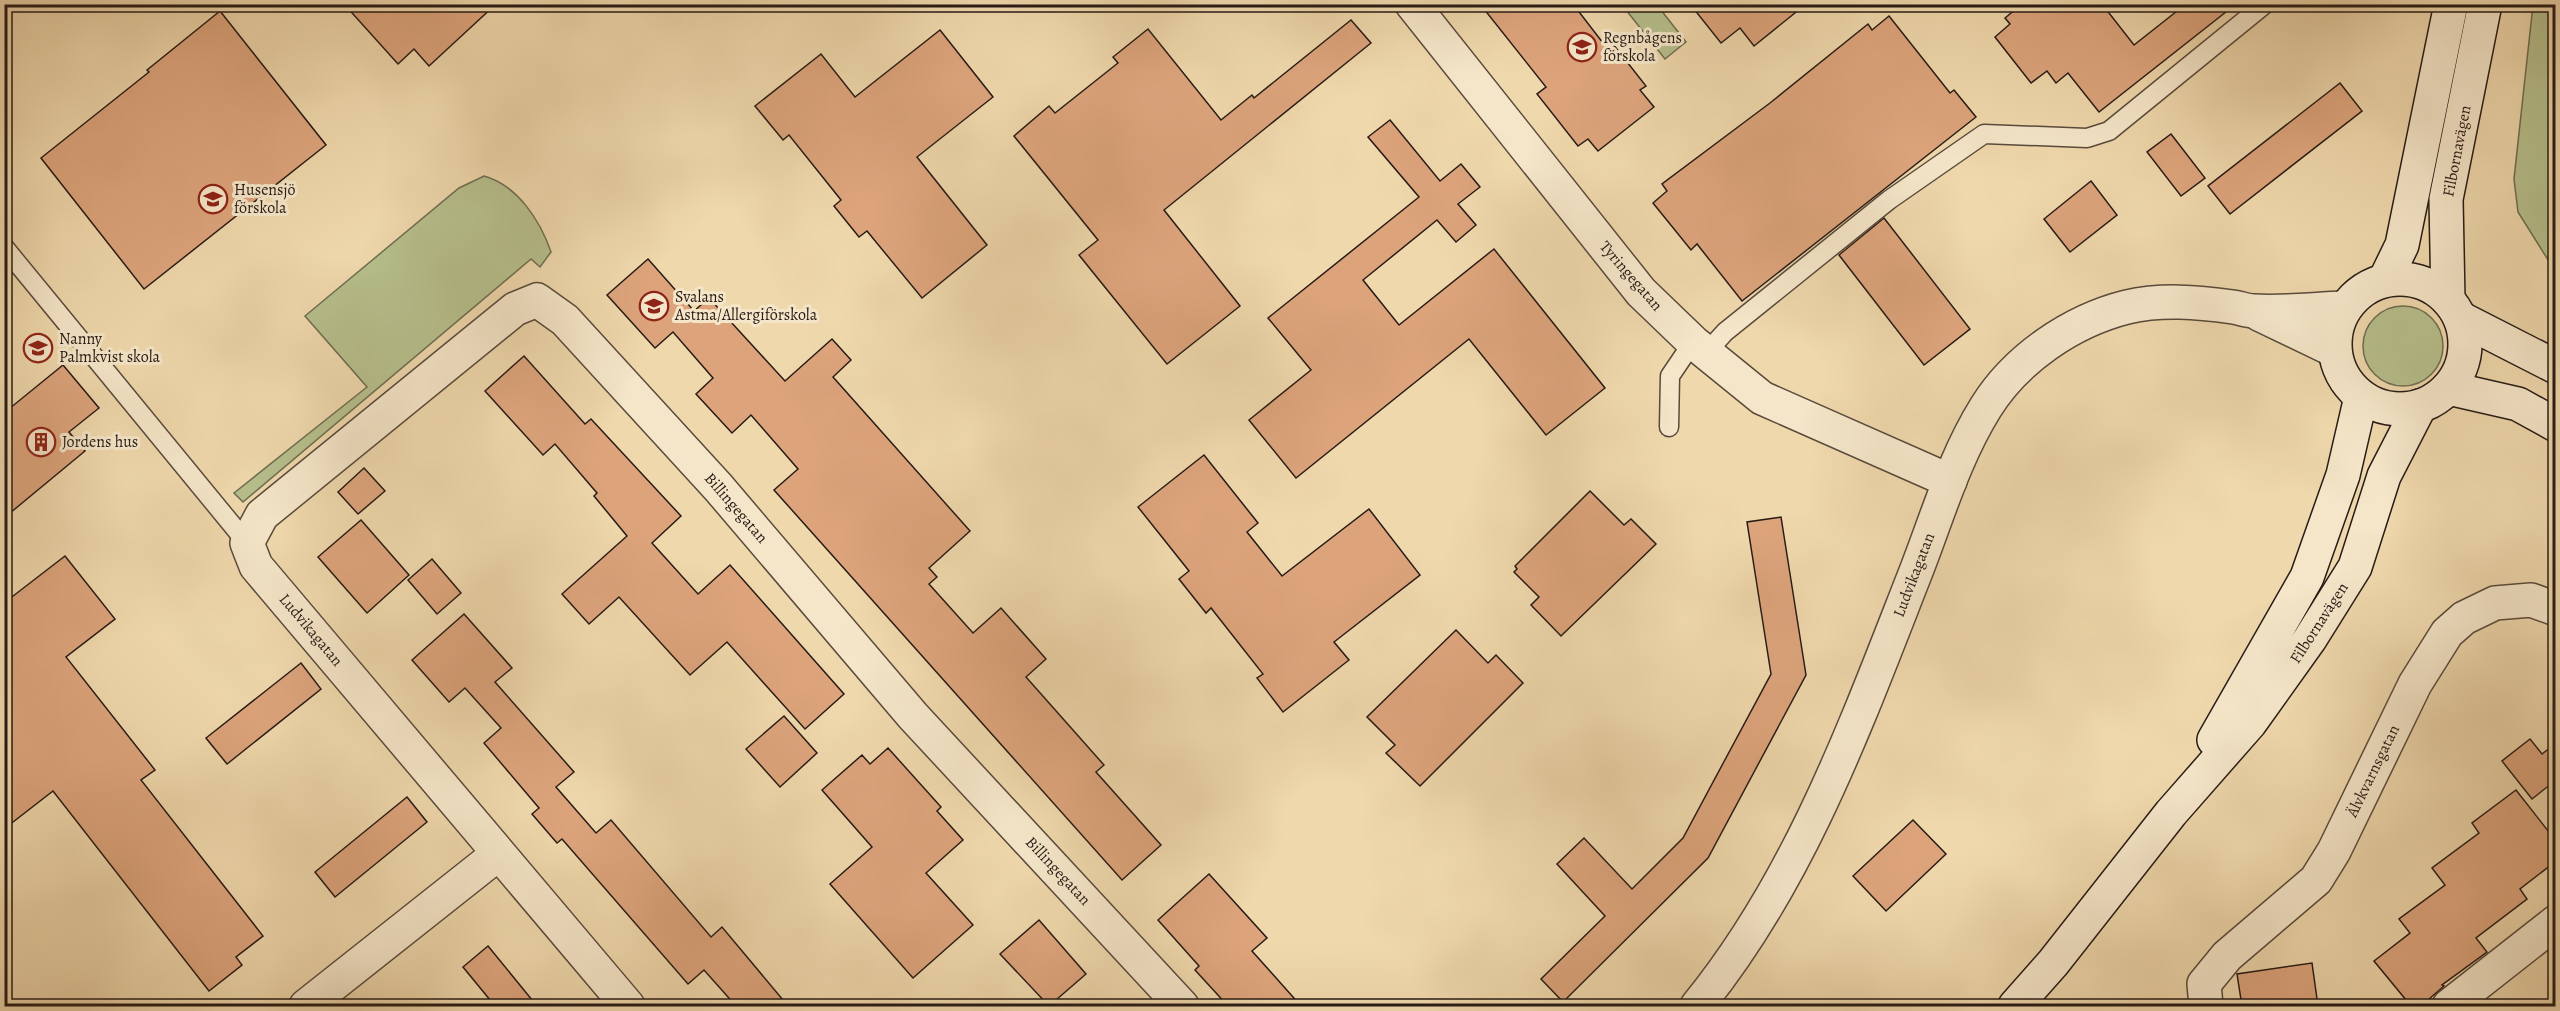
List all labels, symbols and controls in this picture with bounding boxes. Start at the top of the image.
place label: Regnbågens förskola [1603,27,1682,67]
school or university icon: Regnbågens förskola [1566,31,1598,63]
street label: Filbornavägen [2437,103,2477,199]
place label: Husensjö förskola [234,179,296,219]
school or university icon: Husensjö förskola [197,183,229,215]
street label: Tyringegatan [1594,236,1668,316]
place label: Svalans Astma/Allergiförskola [674,286,818,326]
school or university icon: Svalans Astma/Allergiförskola [638,290,670,322]
place label: Nanny Palmkvist skola [59,328,161,368]
school or university icon: Nanny Palmkvist skola [22,332,54,364]
building icon: Jordens hus [25,426,57,458]
place label: Jordens hus [62,431,138,453]
street label: Billingegatan [699,468,773,548]
street label: Ludvikagatan [1888,529,1940,620]
street label: Filbornavägen [2285,578,2354,668]
street label: Ludvikagatan [274,589,348,671]
street label: Älvkvarnsgatan [2341,721,2405,822]
street label: Billingegatan [1020,832,1096,910]

